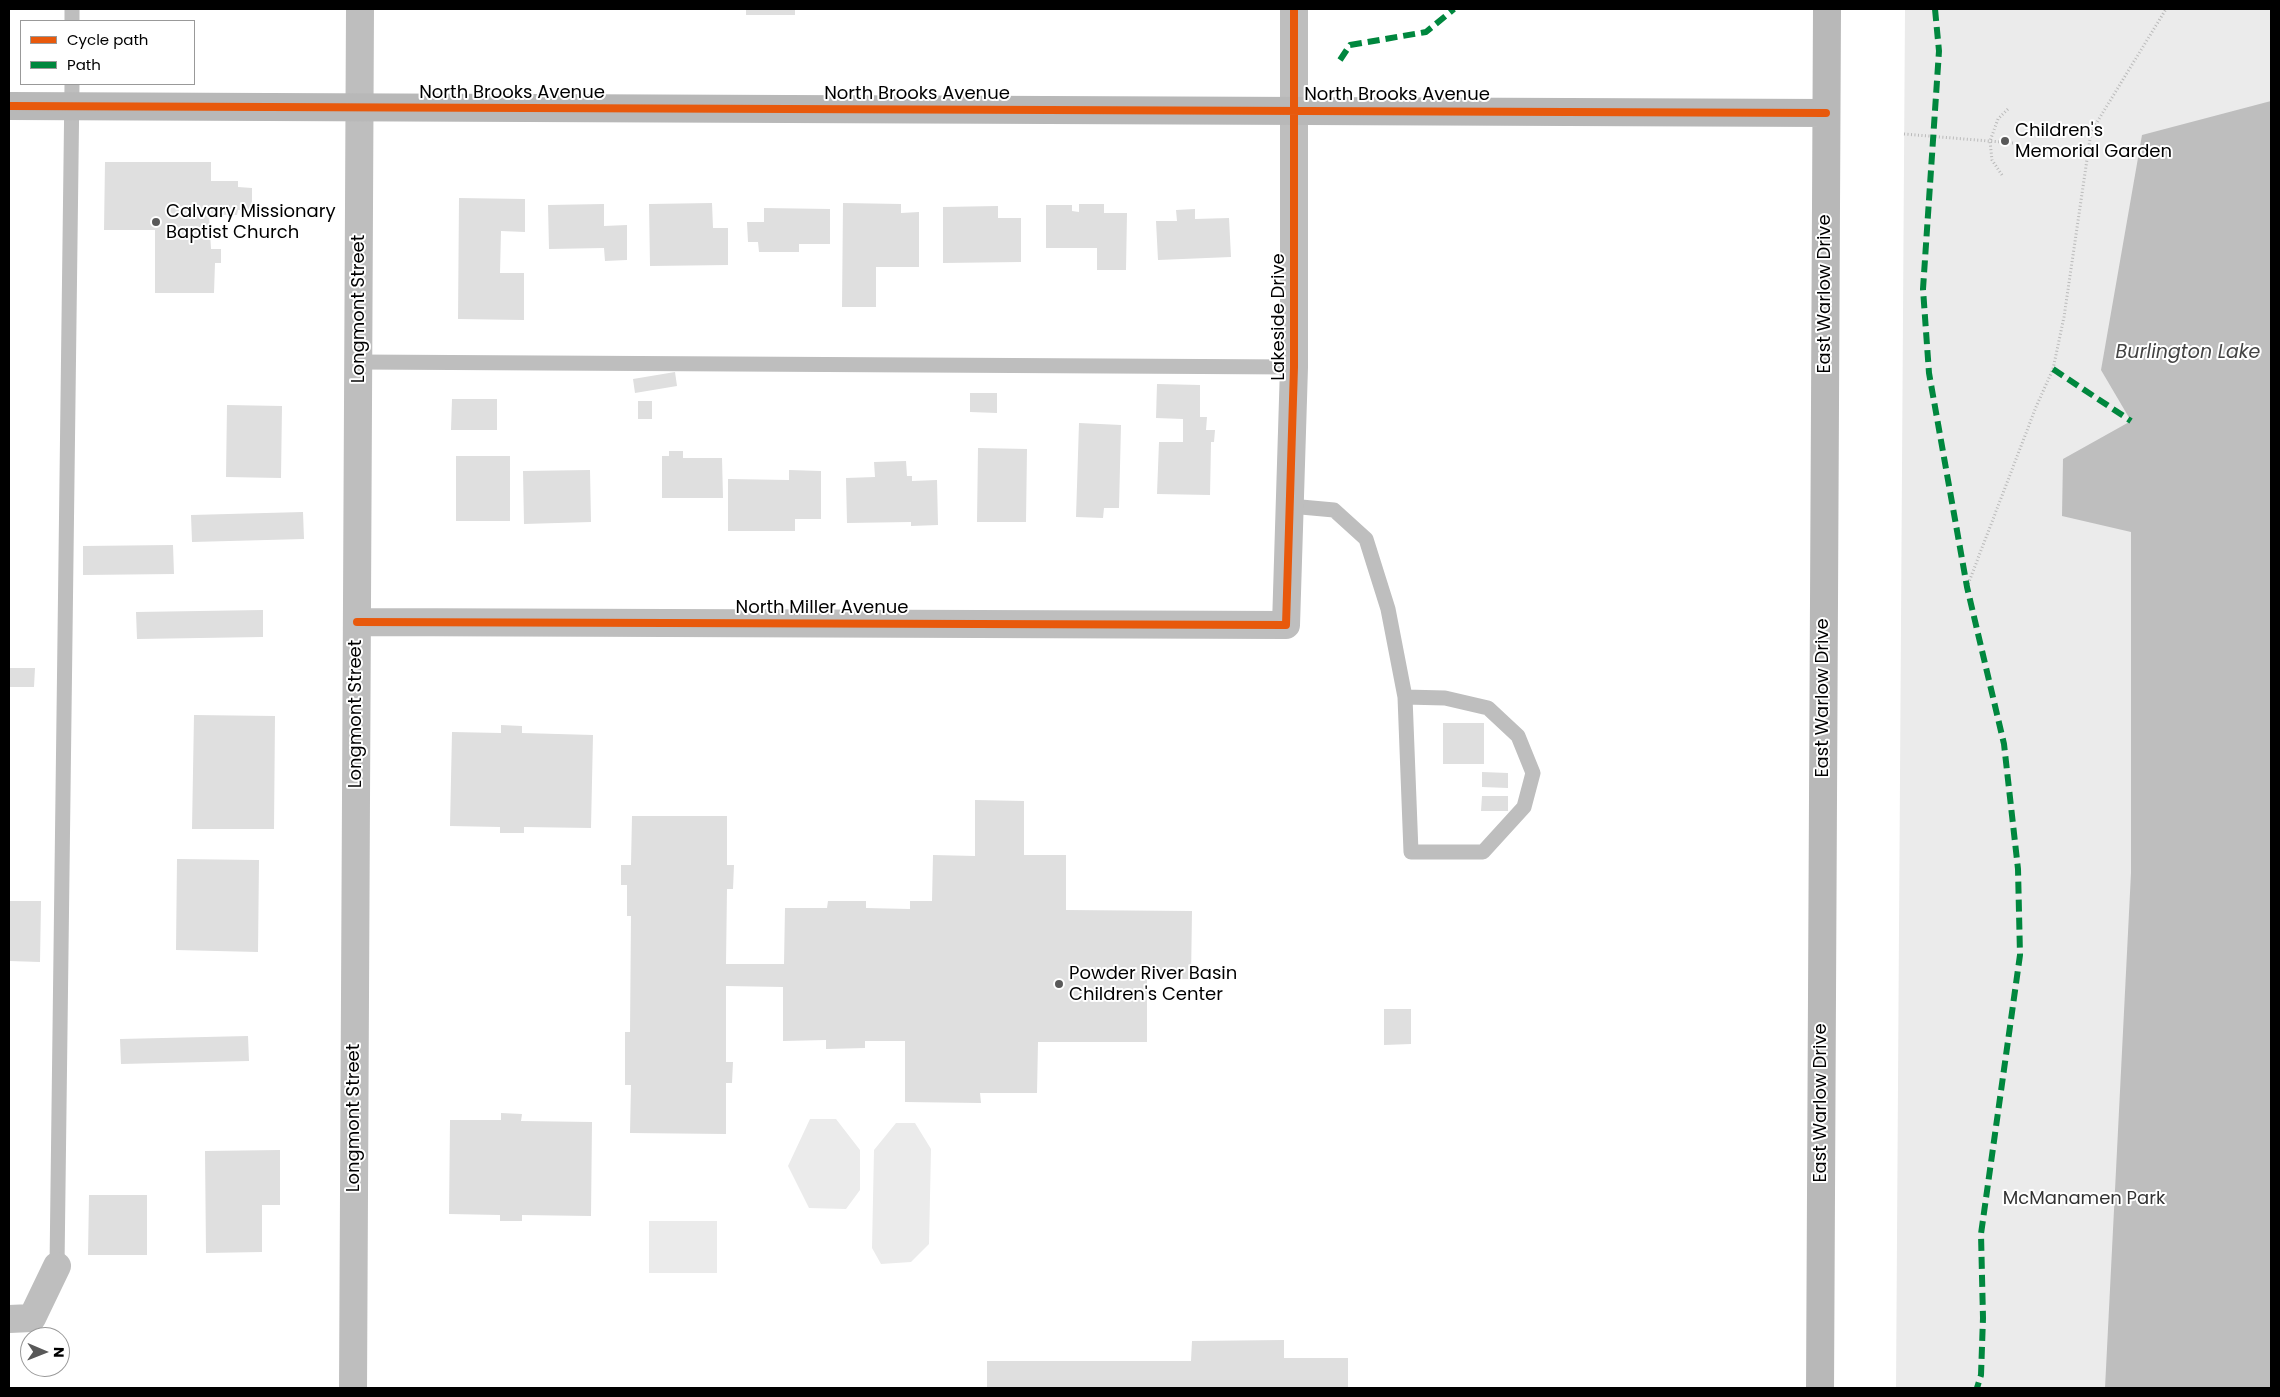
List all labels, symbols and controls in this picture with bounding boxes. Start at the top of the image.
legend [20,20,195,85]
text: Cycle path [67,29,148,50]
text: Path [67,54,101,75]
street label: North Brooks Avenue [419,82,605,104]
street label: North Brooks Avenue [824,83,1010,105]
street label: North Brooks Avenue [1304,84,1490,106]
place label: Children's Memorial Garden [2015,120,2172,162]
marker: Children's Memorial Garden [1999,135,2011,147]
place label: Calvary Missionary Baptist Church [166,201,336,243]
street label: East Warlow Drive [1814,214,1836,374]
marker: Calvary Missionary Baptist Church [150,216,162,228]
street label: Longmont Street [348,235,370,383]
street label: Lakeside Drive [1268,253,1290,381]
water label: Burlington Lake [2116,342,2260,364]
street label: North Miller Avenue [736,597,908,619]
street label: East Warlow Drive [1812,618,1834,778]
street label: Longmont Street [345,640,367,788]
place label: Powder River Basin Children's Center [1069,963,1237,1006]
marker: Powder River Basin Children's Center [1053,978,1065,990]
street label: East Warlow Drive [1810,1023,1832,1183]
street label: Longmont Street [343,1044,365,1192]
park label: McManamen Park [2003,1188,2165,1210]
north arrow [20,1327,70,1377]
text: N [49,1347,69,1358]

